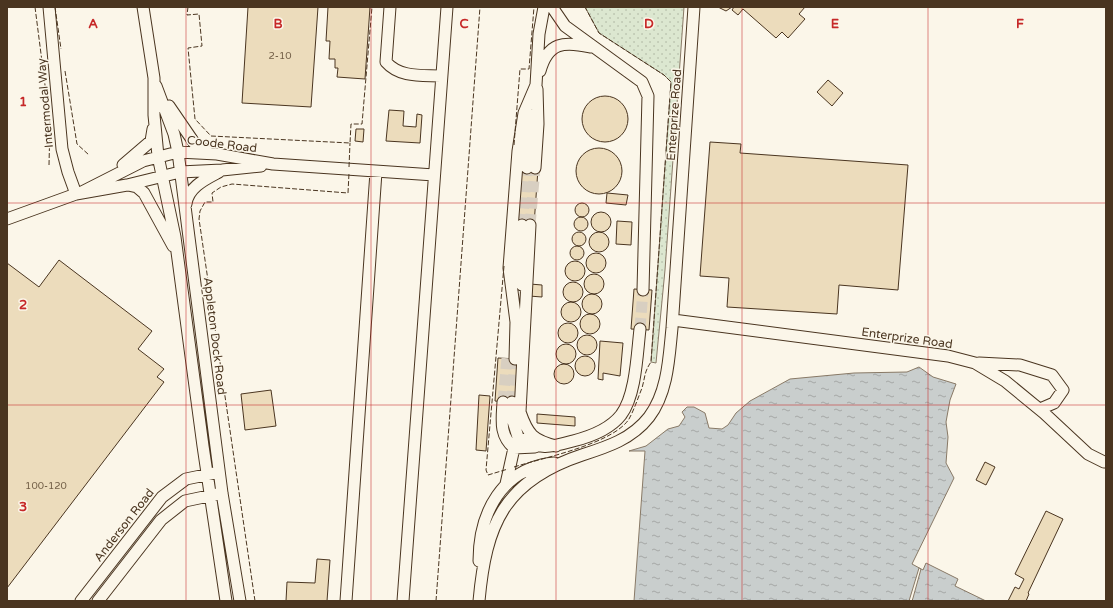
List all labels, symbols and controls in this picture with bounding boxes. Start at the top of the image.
text: A [88,16,98,32]
text: B [273,16,283,32]
text: C [459,16,469,32]
text: D [644,16,654,32]
text: E [831,16,839,32]
text: F [1016,16,1024,32]
house number: 2-10 [269,50,291,62]
street label: Intermodal Way [34,57,56,148]
street label: Enterprize Road [664,69,684,161]
text: 1 [19,94,27,110]
street label: Coode Road [186,133,258,155]
street label: Appleton Dock Road [201,276,229,396]
text: 2 [19,297,27,313]
street label: Enterprize Road [861,325,953,351]
house number: 100-120 [25,480,67,492]
street label: Anderson Road [91,486,157,564]
text: 3 [19,499,27,515]

